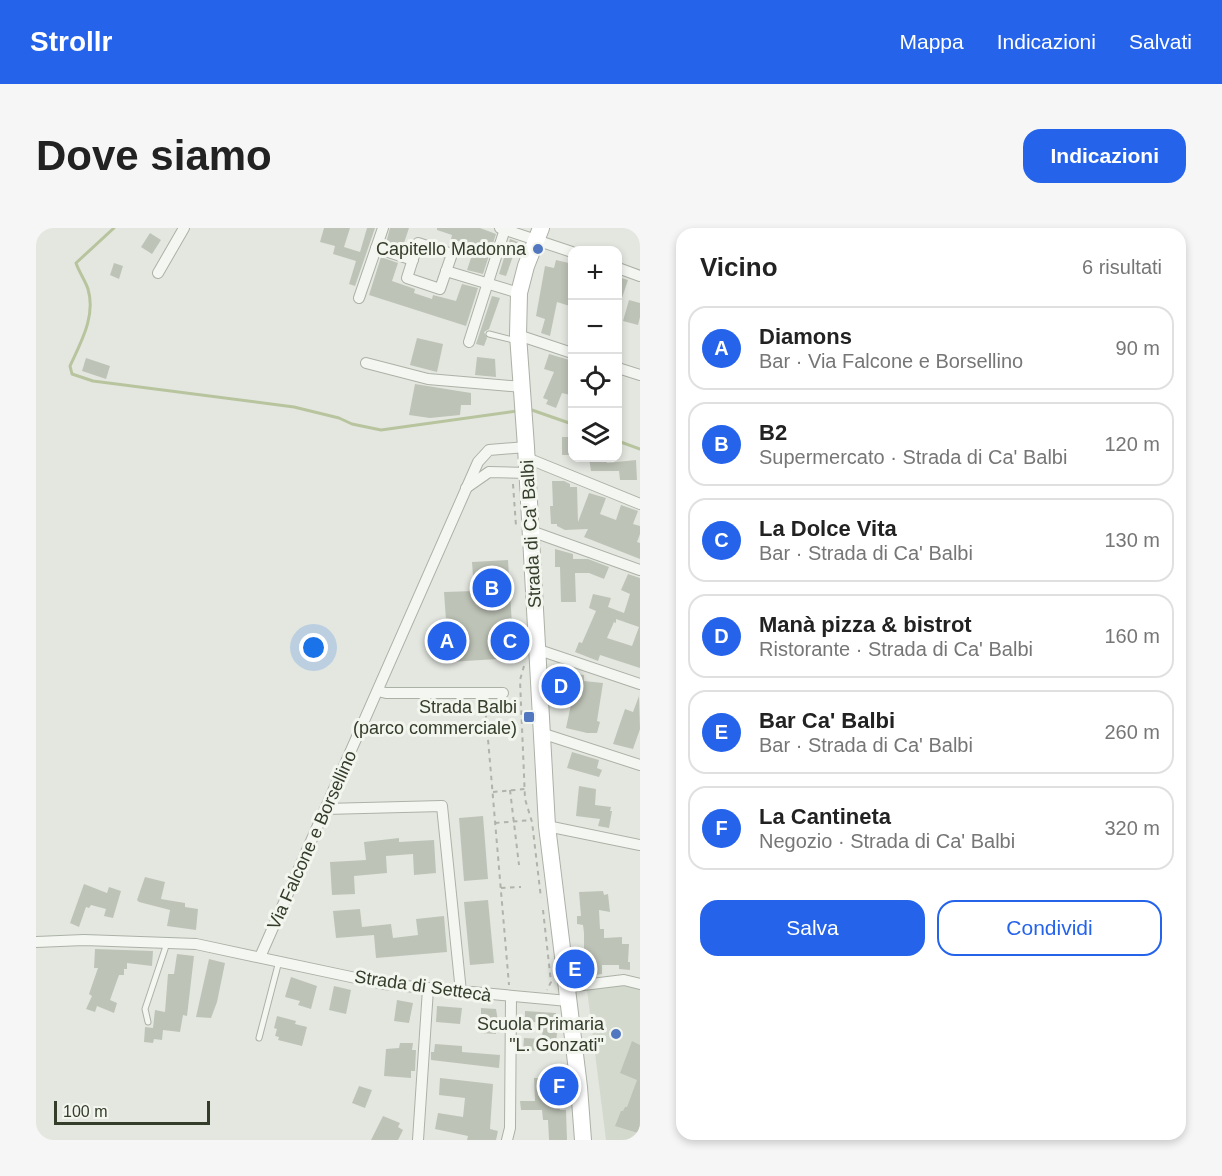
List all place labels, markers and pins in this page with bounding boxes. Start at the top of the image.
place label: Capitello Madonna [376,239,527,259]
marker: Capitello Madonna [531,242,545,256]
pin: B [472,566,512,610]
pin: A [428,618,466,664]
pin: C [490,618,530,664]
pin: D [542,664,580,708]
place label: Strada Balbi (parco commerciale) [353,697,517,738]
marker: Strada Balbi (parco commerciale) [522,710,536,724]
pin: E [556,946,594,992]
place label: Scuola Primaria "L. Gonzati" [477,1014,605,1055]
marker: Scuola Primaria "L. Gonzati" [609,1027,623,1041]
pin: F [540,1064,578,1108]

